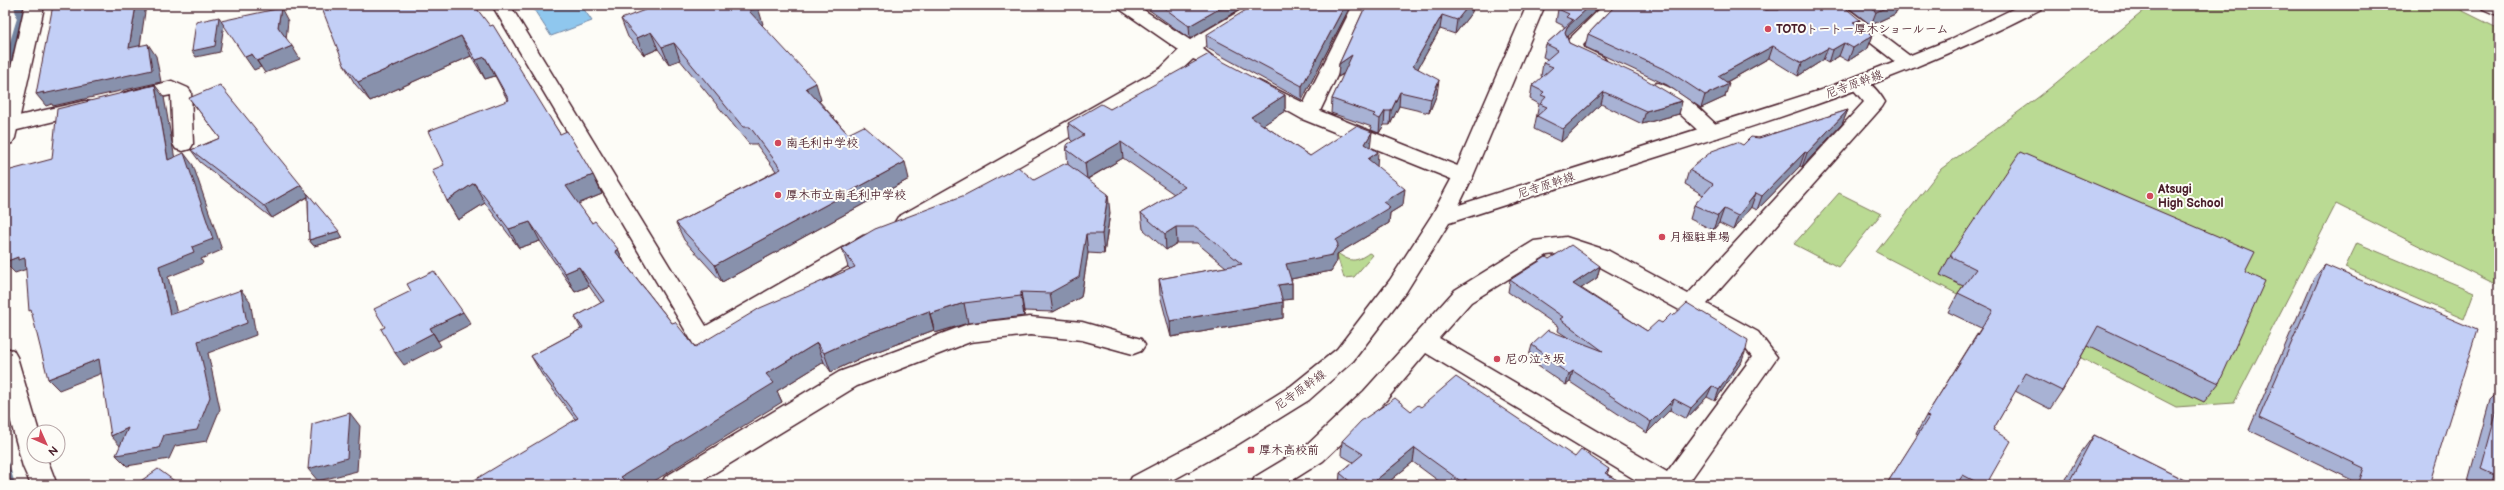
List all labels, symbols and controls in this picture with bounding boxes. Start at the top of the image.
place label: TOTOトートー厚木ショールーム [1776,22,1948,37]
marker: TOTOトートー厚木ショールーム [1763,24,1773,34]
street label: 尼寺原幹線 [1823,67,1885,102]
place label: 南毛利中学校 [786,136,858,151]
marker: 南毛利中学校 [773,138,783,148]
street label: 尼寺原幹線 [1515,169,1577,202]
place label: Atsugi High School [2157,182,2224,211]
place label: 厚木市立南毛利中学校 [786,188,906,203]
marker: 厚木市立南毛利中学校 [773,190,783,200]
marker: Atsugi High School [2145,191,2155,201]
place label: 月極駐車場 [1670,230,1730,245]
marker: 月極駐車場 [1657,232,1667,242]
place label: 尼の泣き坂 [1505,352,1565,367]
marker: 尼の泣き坂 [1492,354,1502,364]
street label: 尼寺原幹線 [1272,367,1329,414]
north arrow [26,424,66,464]
text: N [45,443,60,458]
place label: 厚木高校前 [1259,443,1319,458]
marker: 厚木高校前 [1246,445,1256,455]

